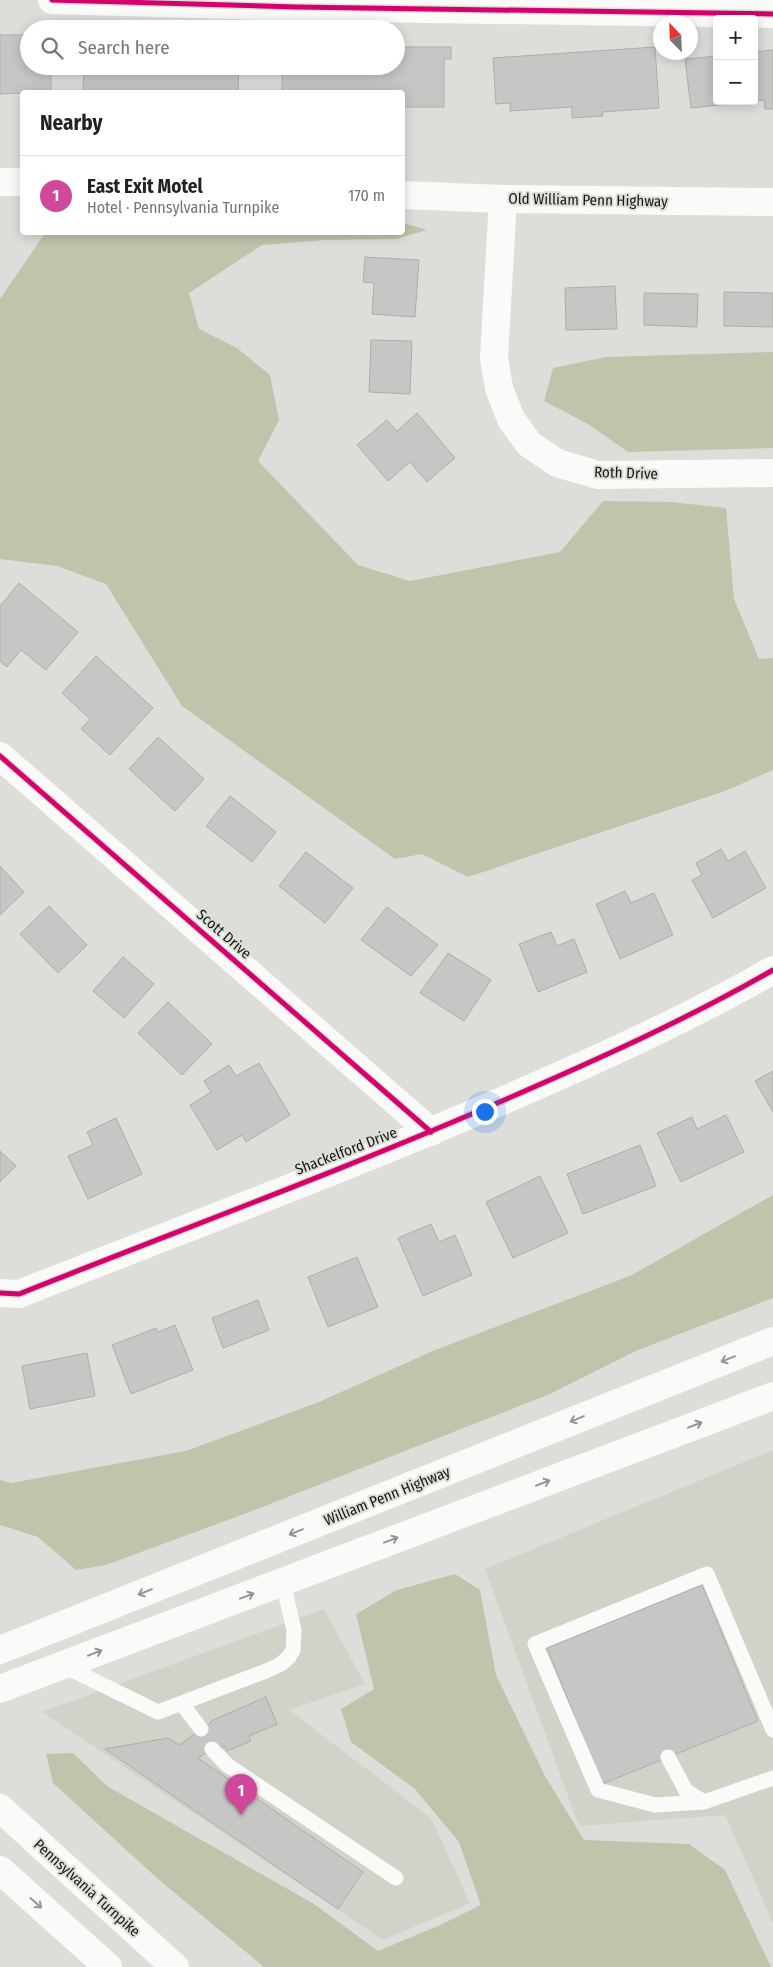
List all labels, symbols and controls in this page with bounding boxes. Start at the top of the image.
north arrow [653,15,698,60]
map controls [713,15,758,105]
button: + [713,15,758,60]
search box [20,20,405,75]
icon: search [38,34,66,62]
text: Search here [78,36,170,59]
button: − [713,60,758,105]
text: Nearby [40,110,102,136]
text: East Exit Motel [87,175,203,198]
text: 1 [53,186,59,205]
text: 170 m [348,186,385,205]
street label: Old William Penn Highway [508,190,668,210]
text: Hotel · Pennsylvania Turnpike [87,198,279,217]
street label: Roth Drive [594,463,658,483]
street label: Scott Drive [193,905,255,963]
your location [472,1099,498,1125]
street label: Shackelford Drive [292,1123,400,1179]
one-way arrow [721,1355,736,1364]
one-way arrow [570,1415,585,1425]
one-way arrow [687,1420,702,1429]
street label: William Penn Highway [321,1462,453,1530]
one-way arrow [535,1478,550,1487]
one-way arrow [289,1528,304,1537]
one-way arrow [383,1535,398,1544]
one-way arrow [138,1588,153,1598]
one-way arrow [238,1591,254,1600]
one-way arrow [86,1648,102,1657]
pin: 1 [225,1774,257,1815]
street label: Pennsylvania Turnpike [30,1835,144,1941]
one-way arrow [30,1897,43,1908]

